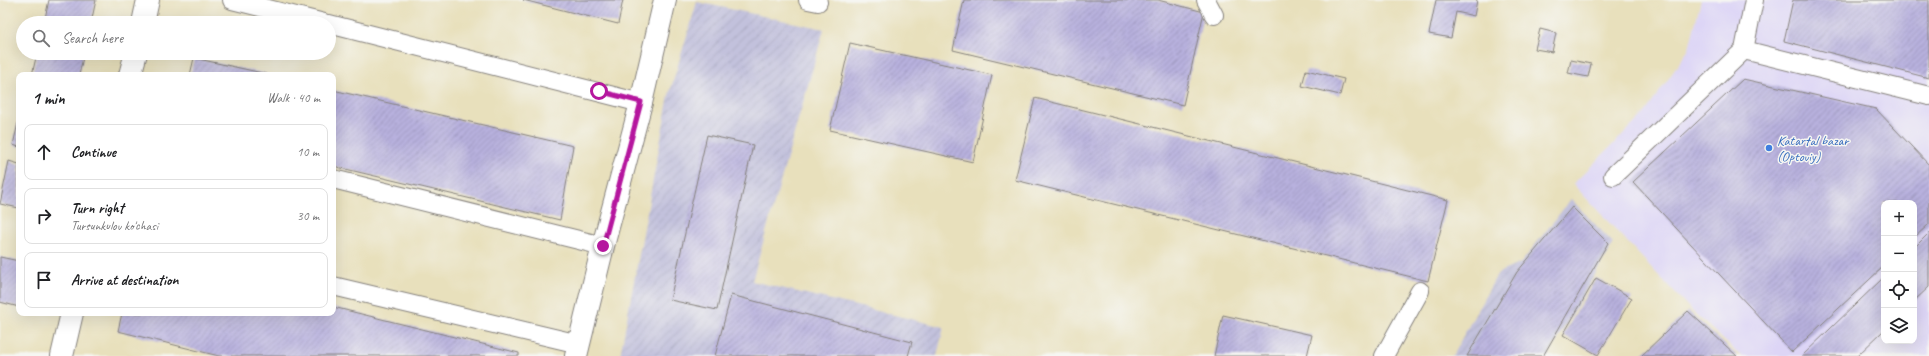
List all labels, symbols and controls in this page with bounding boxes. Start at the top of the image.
search box [16,16,336,60]
icon: search [30,27,52,49]
text: Search here [62,29,123,48]
route start [590,82,608,100]
text: 1 min [32,88,65,109]
text: Walk · 40 m [267,90,320,106]
place label: Katartal bazar (Optoviy) [1777,132,1850,165]
icon: ahead [33,141,55,163]
text: Continue [71,143,116,162]
marker: Katartal bazar (Optoviy) [1764,143,1774,153]
text: 10 m [297,144,319,160]
text: Turn right [71,199,124,218]
map controls [1881,200,1917,344]
button: + [1881,200,1917,236]
icon: right [33,205,55,227]
text: 30 m [297,208,319,224]
text: Tursunkulov ko'chasi [71,218,158,234]
button: − [1881,236,1917,272]
route end [594,237,612,255]
icon: arrive [33,269,55,291]
text: Arrive at destination [71,271,178,290]
button: locate [1881,272,1917,308]
button: layers [1881,308,1917,344]

